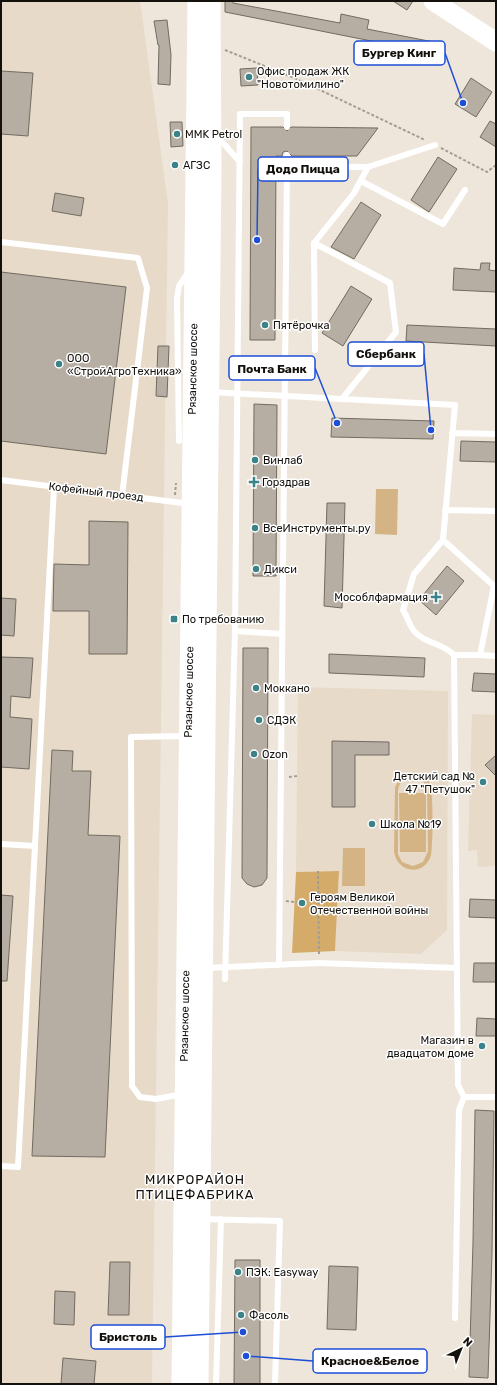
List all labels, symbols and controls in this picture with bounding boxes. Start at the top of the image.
callout: Бургер Кинг [354,41,445,65]
text: Бургер Кинг [362,46,437,60]
place label: Офис продаж ЖК "Новотомилино" [257,65,349,91]
marker: Офис продаж ЖК "Новотомилино" [244,72,254,82]
place label: MMK Petrol [185,128,242,141]
marker: MMK Petrol [172,129,182,139]
callout: Додо Пицца [258,157,348,181]
place label: АГЗС [183,159,210,172]
marker: АГЗС [170,160,180,170]
text: Додо Пицца [266,162,340,176]
place label: Пятёрочка [273,319,330,332]
marker: Пятёрочка [260,320,270,330]
street label: Рязанское шоссе [186,323,200,415]
callout: Сбербанк [348,342,424,366]
text: Сбербанк [356,347,417,361]
place label: ООО «СтройАгроТехника» [67,352,182,378]
callout: Почта Банк [229,356,315,380]
marker: ООО «СтройАгроТехника» [54,359,64,369]
text: Почта Банк [237,362,308,376]
place label: Винлаб [263,454,303,467]
marker: Винлаб [250,455,260,465]
place label: Горздрав [262,476,310,489]
marker: Горздрав [249,477,259,487]
street label: Кофейный проезд [48,480,145,504]
place label: ВсеИнструменты.ру [263,522,370,535]
marker: ВсеИнструменты.ру [250,523,260,533]
place label: Дикси [264,563,297,576]
marker: Дикси [251,564,261,574]
place label: Мособлфармация [334,591,428,604]
marker: Мособлфармация [431,592,441,602]
place label: По требованию [182,613,265,626]
marker: По требованию [169,614,179,624]
street label: Рязанское шоссе [182,646,196,738]
place label: Моккано [264,682,310,695]
marker: Моккано [251,683,261,693]
place label: СДЭК [267,714,296,727]
marker: СДЭК [254,715,264,725]
place label: Ozon [262,748,288,761]
marker: Ozon [249,749,259,759]
place label: Детский сад № 47 "Петушок" [393,770,475,796]
marker: Детский сад № 47 "Петушок" [478,777,488,787]
place label: Школа №19 [380,818,441,831]
marker: Школа №19 [367,819,377,829]
place label: Героям Великой Отечественной войны [310,891,428,917]
marker: Героям Великой Отечественной войны [297,898,307,908]
street label: Рязанское шоссе [178,970,192,1062]
place label: Магазин в двадцатом доме [387,1034,474,1060]
marker: Магазин в двадцатом доме [477,1041,487,1051]
district label: МИКРОРАЙОН ПТИЦЕФАБРИКА [135,1172,255,1202]
place label: ПЭК: Easyway [246,1266,318,1279]
marker: ПЭК: Easyway [233,1267,243,1277]
place label: Фасоль [249,1309,289,1322]
marker: Фасоль [236,1310,246,1320]
callout: Бристоль [91,1325,165,1349]
north arrow [441,1329,481,1369]
text: Бристоль [99,1330,157,1344]
text: N [460,1335,475,1350]
callout: Красное&Белое [313,1349,427,1373]
text: Красное&Белое [321,1354,419,1368]

